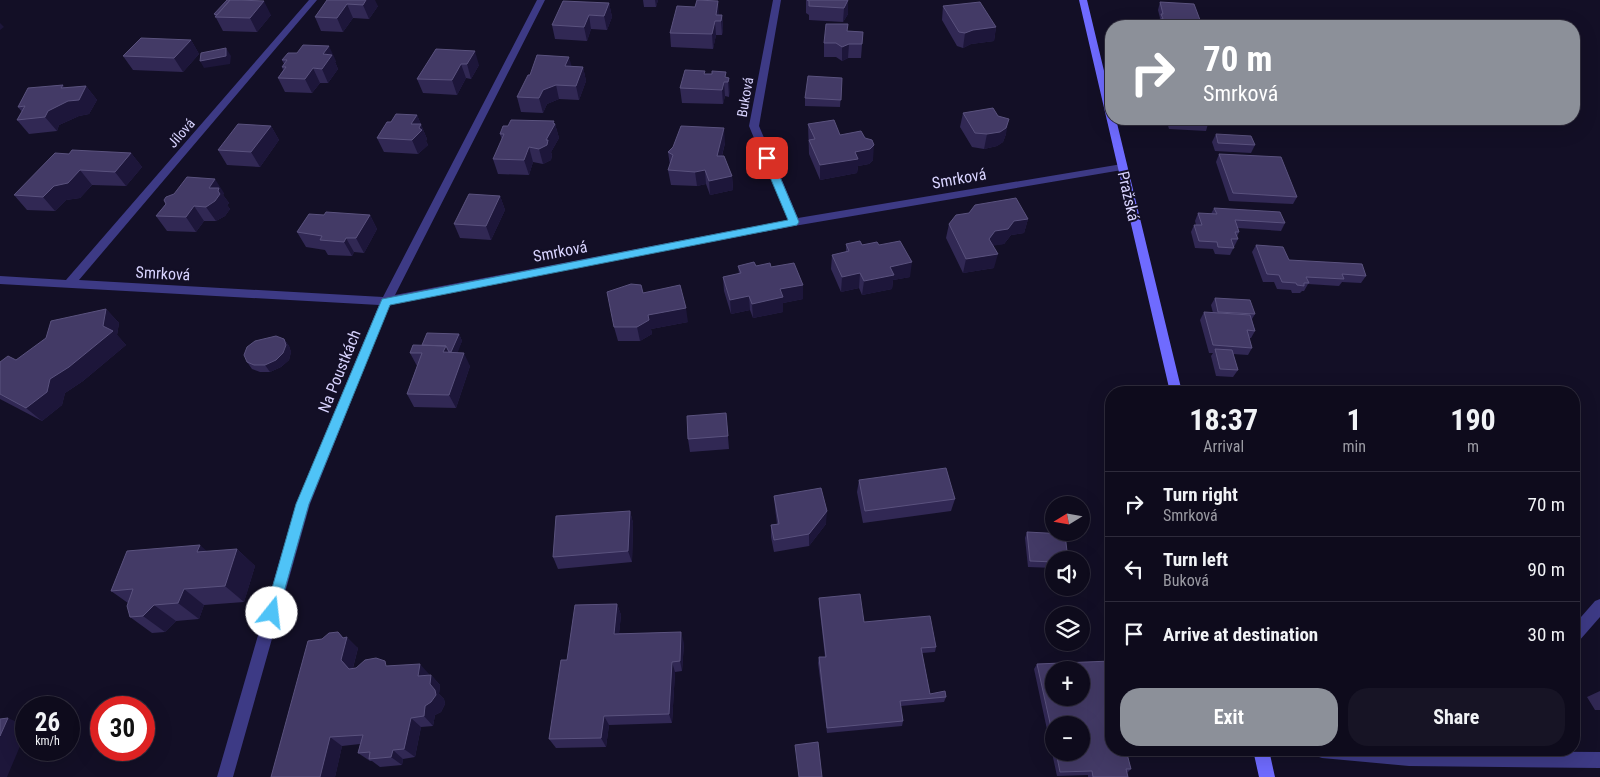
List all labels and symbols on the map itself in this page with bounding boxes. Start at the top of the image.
street label: Buková [734,76,756,118]
street label: Jílová [164,115,198,151]
pin [746,137,788,179]
street label: Smrková [930,164,988,193]
street label: Pražská [1114,169,1143,223]
street label: Smrková [531,237,589,266]
street label: Smrková [135,263,191,284]
street label: Na Poustkách [314,327,365,415]
north arrow [1045,496,1090,541]
position arrow [245,586,297,638]
speed limit sign: 30 [90,696,155,761]

